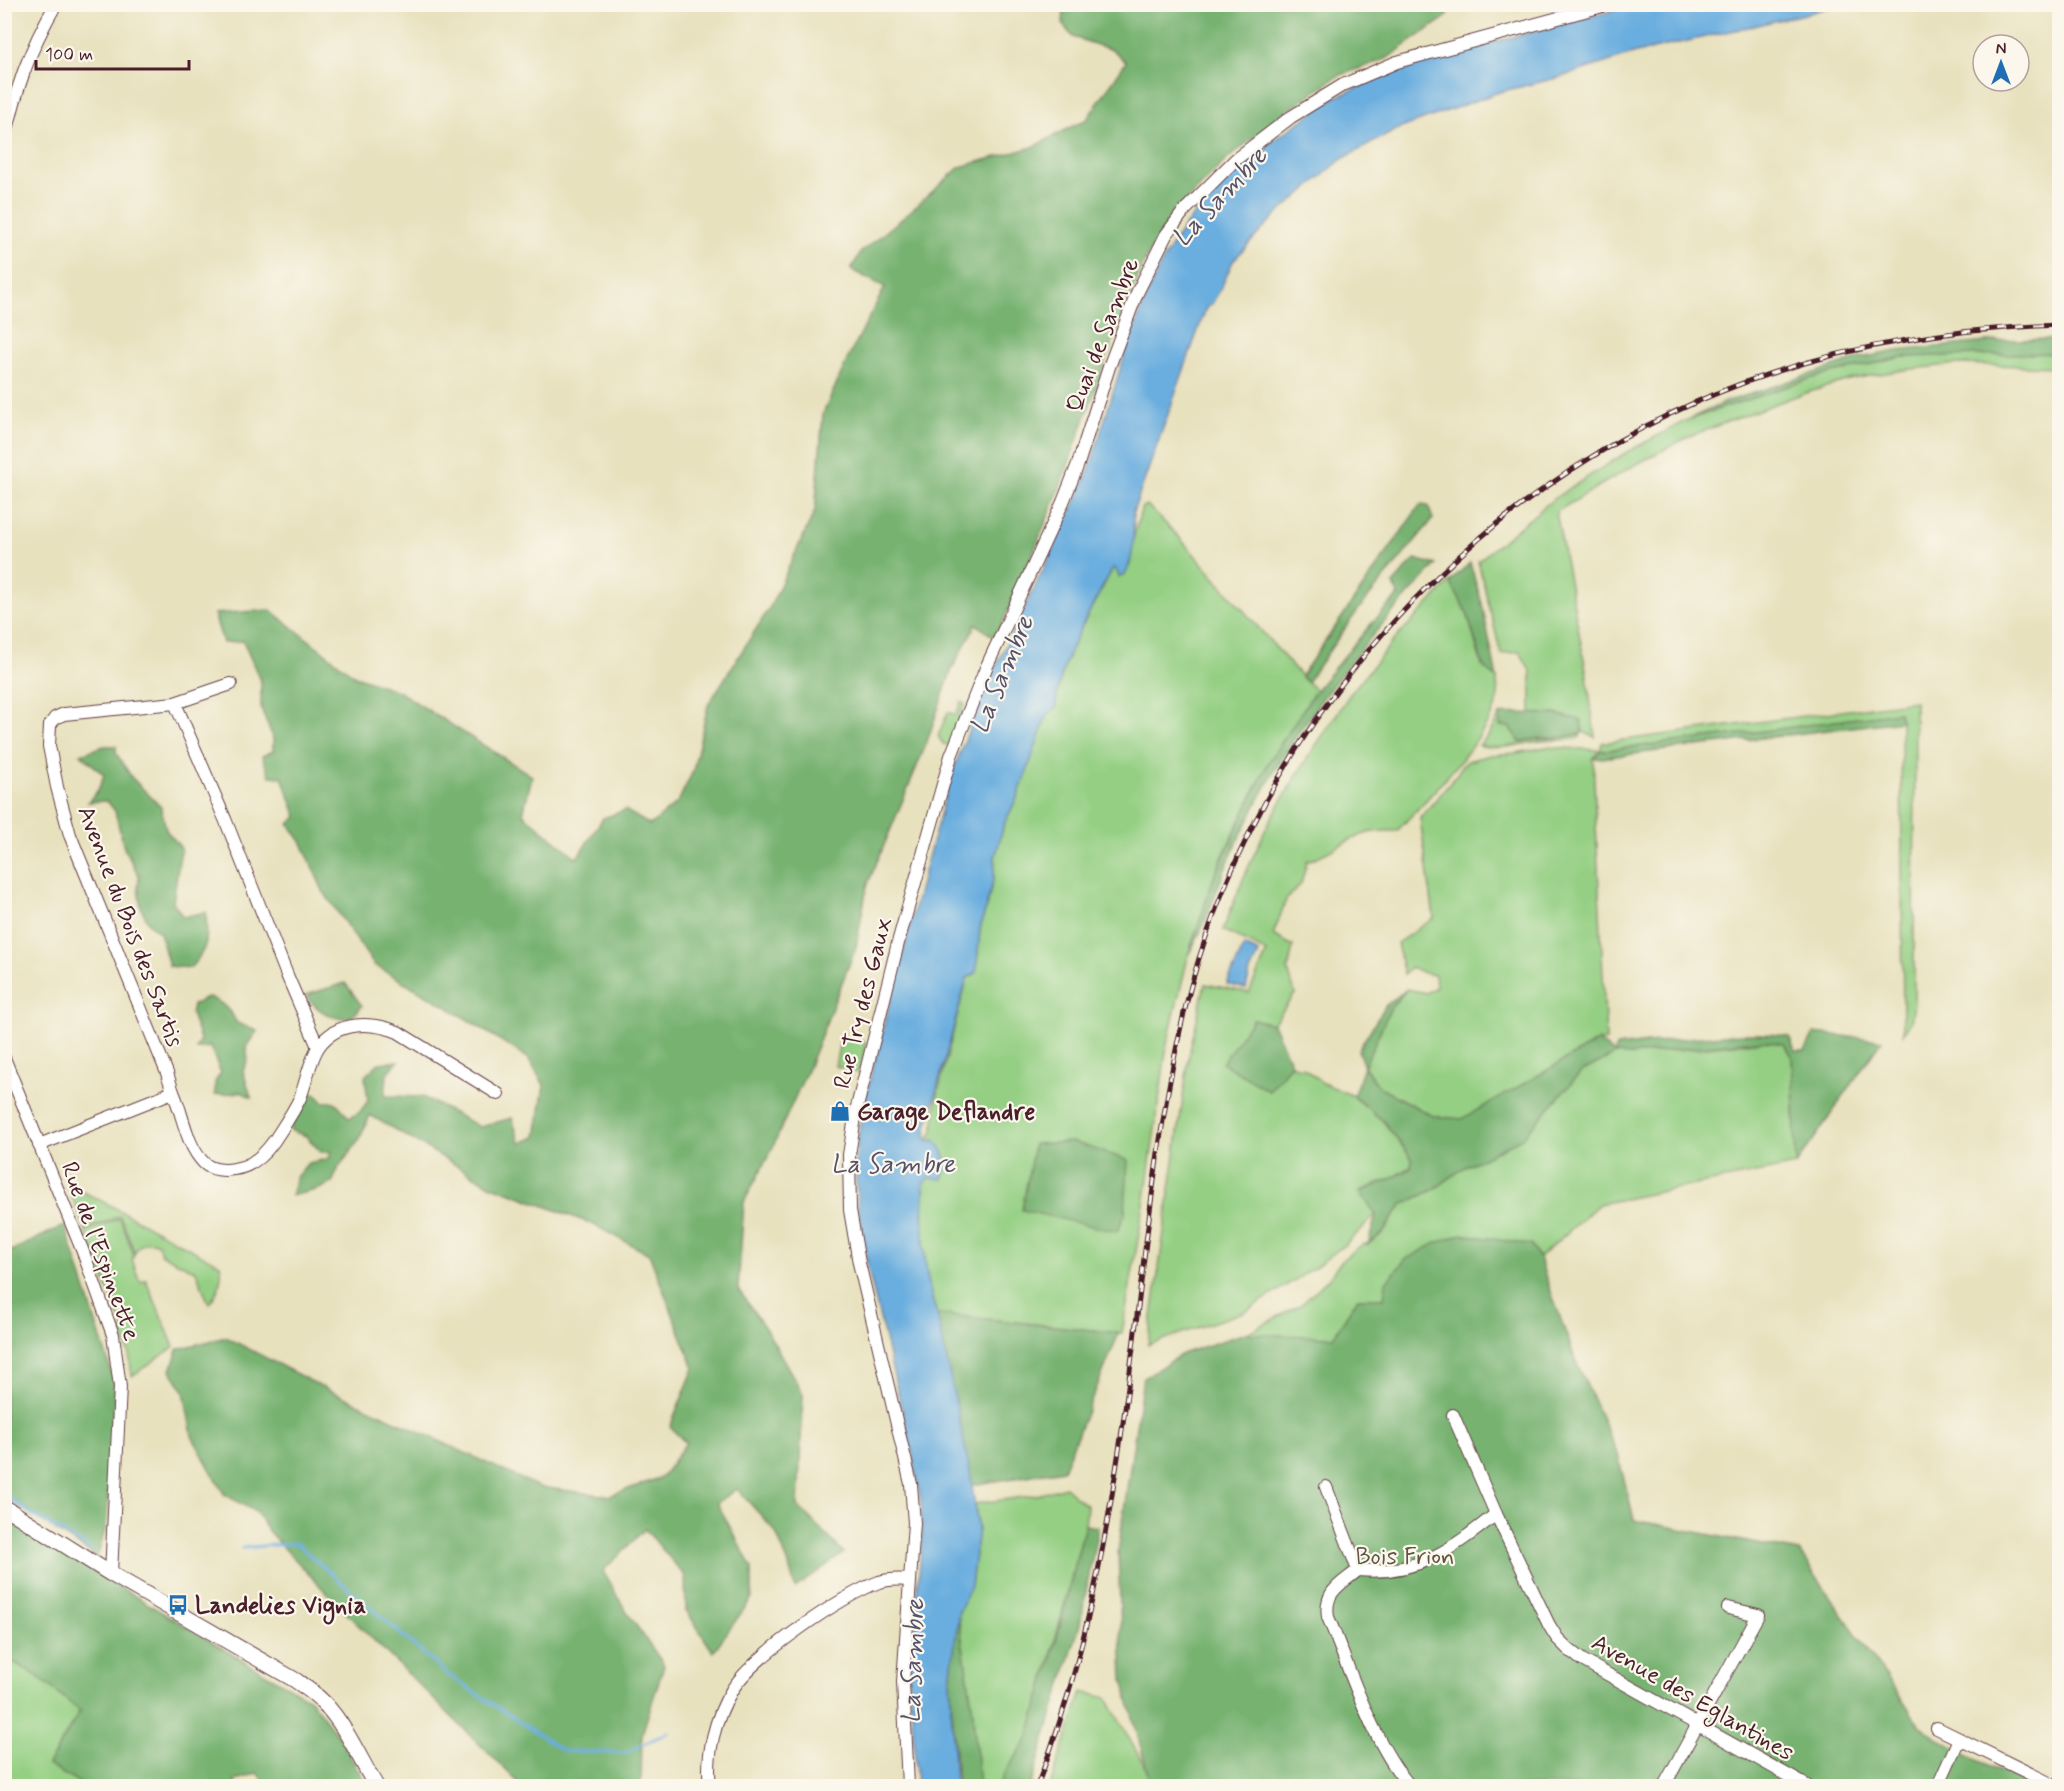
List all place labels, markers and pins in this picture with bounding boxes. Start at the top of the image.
place label: Garage Deflandre [857,1097,1035,1131]
shop icon: Garage Deflandre [828,1099,852,1123]
place label: Landelies Vignia [195,1591,366,1625]
bus stop icon: Landelies Vignia [166,1593,190,1617]

